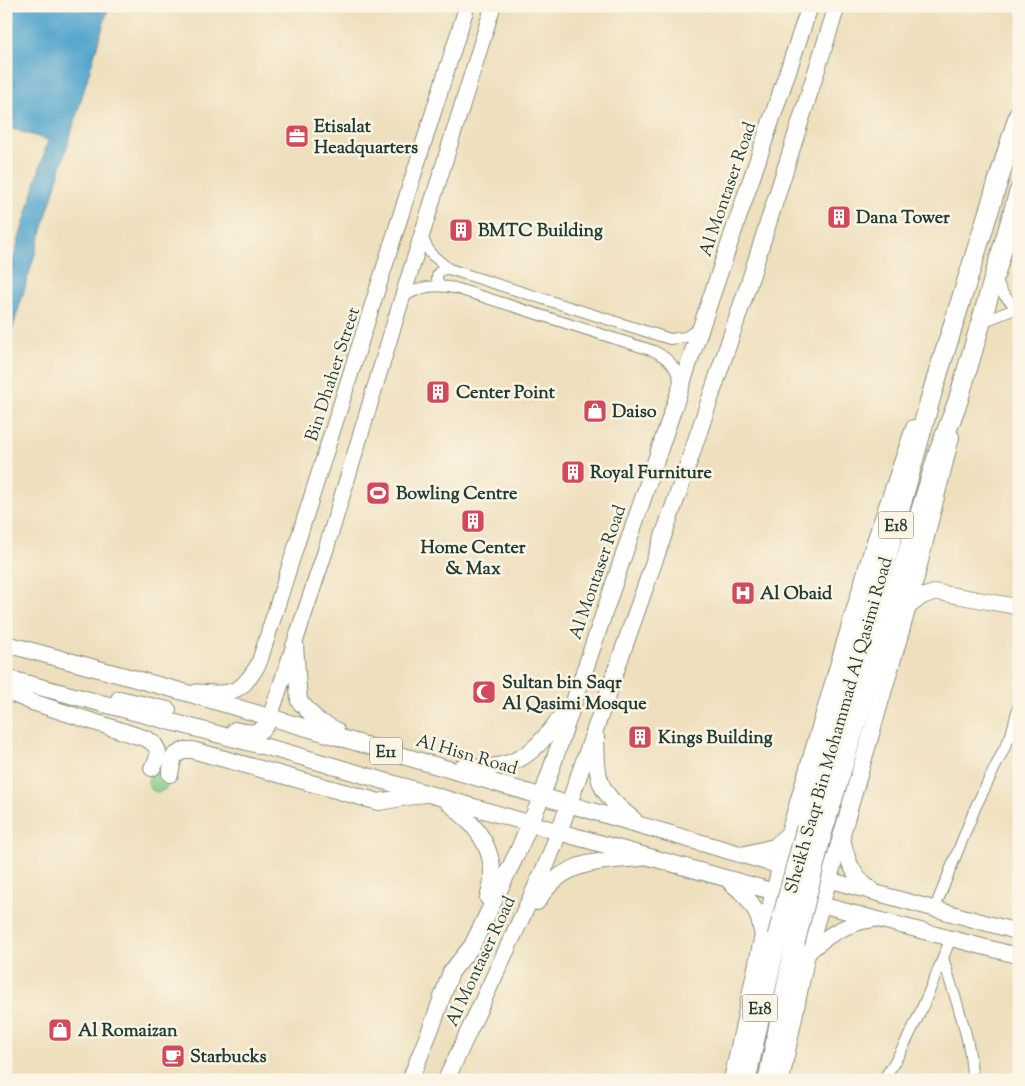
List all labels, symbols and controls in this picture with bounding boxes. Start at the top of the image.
place label: Etisalat Headquarters [314,115,418,162]
street label: Al Montaser Road [694,119,764,261]
office icon: Etisalat Headquarters [284,123,310,149]
building icon: Dana Tower [826,204,852,230]
place label: Dana Tower [856,206,950,232]
building icon: BMTC Building [448,217,474,243]
place label: BMTC Building [478,219,603,245]
street label: Bin Dhaher Street [300,304,368,445]
building icon: Center Point [425,379,451,405]
place label: Center Point [456,381,556,407]
shop icon: Daiso [582,398,608,424]
place label: Daiso [612,400,657,426]
building icon: Royal Furniture [560,459,586,485]
place label: Royal Furniture [590,461,713,487]
sports icon: Bowling Centre [365,480,391,506]
place label: Bowling Centre [396,482,518,508]
street label: Al Montaser Road [564,502,634,644]
building icon: Home Center & Max [460,508,486,534]
road number: E18 [878,512,914,538]
place label: Home Center & Max [420,536,526,583]
street label: Sheikh Saqr Bin Mohammad Al Qasimi Road [779,554,901,897]
hospital icon: Al Obaid [730,580,756,606]
place label: Al Obaid [760,582,833,608]
place label: Sultan bin Saqr Al Qasimi Mosque [502,671,647,718]
mosque icon: Sultan bin Saqr Al Qasimi Mosque [471,679,497,705]
building icon: Kings Building [627,724,653,750]
place label: Kings Building [658,726,773,752]
street label: Al Hisn Road [412,729,520,783]
road number: E11 [370,738,402,764]
street label: Al Montaser Road [440,892,523,1031]
road number: E18 [742,994,778,1021]
shop icon: Al Romaizan [47,1017,73,1043]
place label: Al Romaizan [78,1019,178,1045]
cafe icon: Starbucks [160,1043,186,1069]
place label: Starbucks [190,1045,267,1071]

